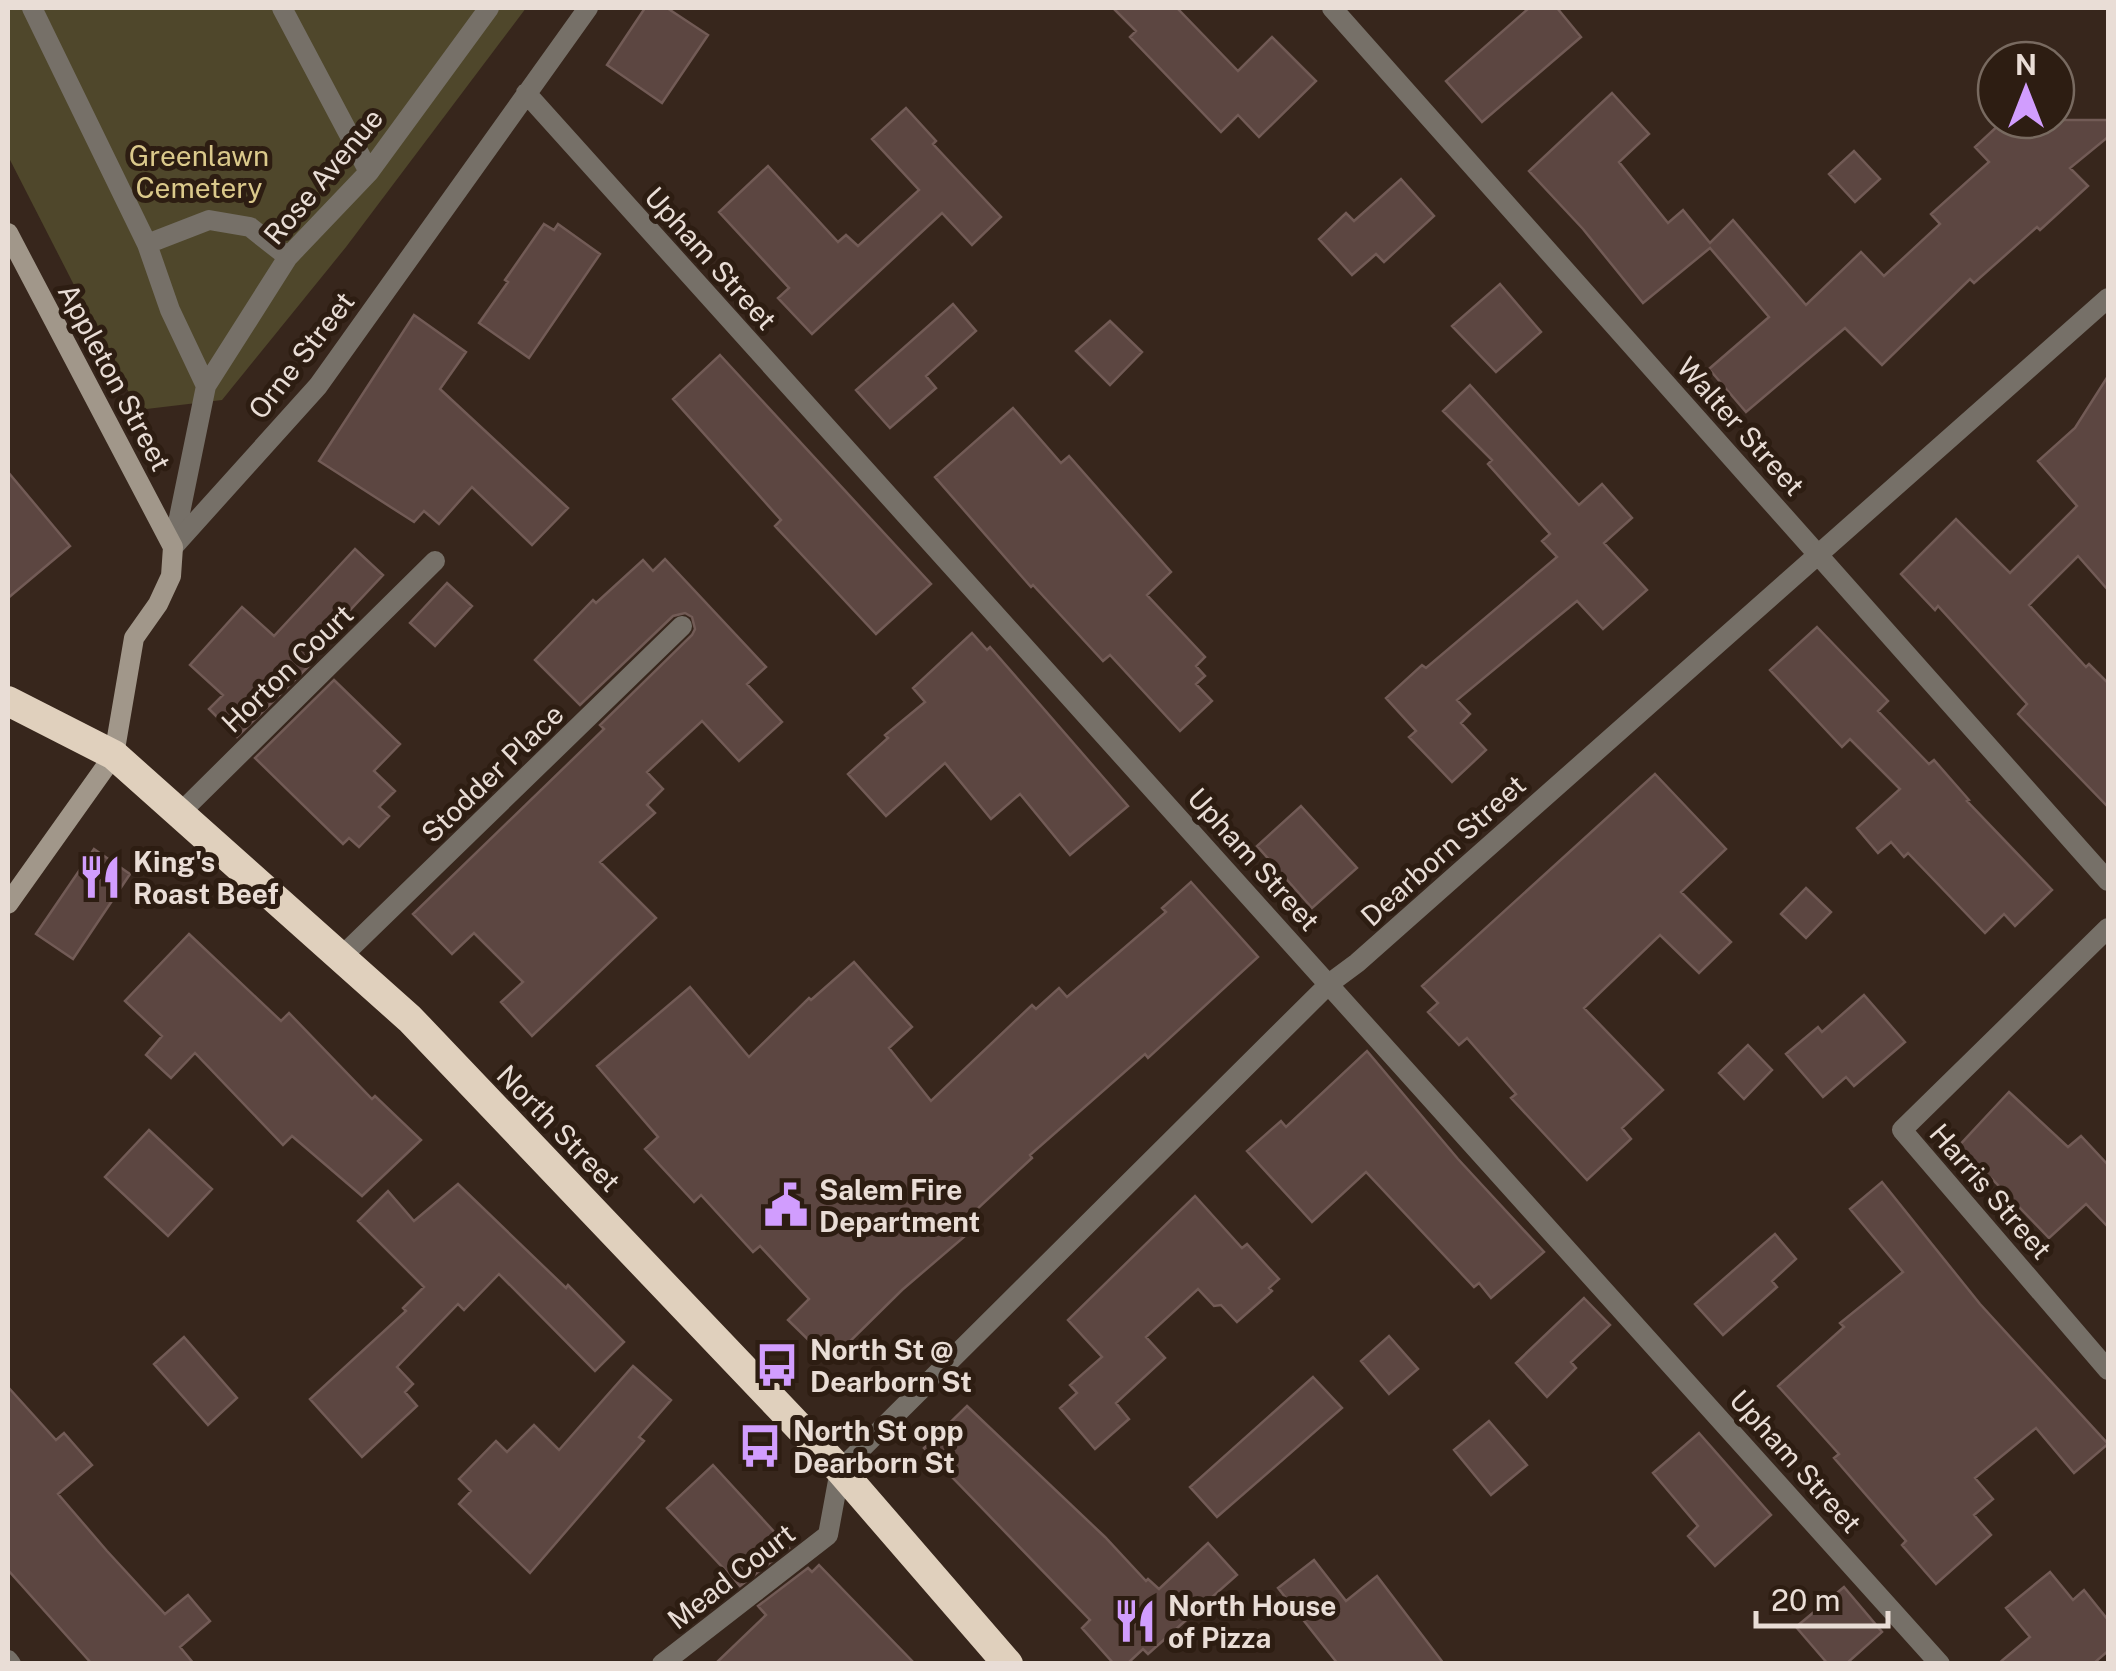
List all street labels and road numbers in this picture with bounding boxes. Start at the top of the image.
street label: Rose Avenue [257,101,389,251]
street label: Upham Street [638,180,784,336]
street label: Appleton Street [52,278,178,476]
street label: Orne Street [241,285,361,425]
street label: Walter Street [1670,350,1812,502]
street label: Horton Court [214,597,360,739]
street label: Stodder Place [414,697,570,849]
street label: Dearborn Street [1354,768,1532,932]
street label: Upham Street [1181,781,1327,937]
street label: North Street [491,1058,627,1198]
street label: Harris Street [1923,1117,2059,1265]
street label: Upham Street [1723,1383,1869,1539]
street label: Mead Court [661,1516,801,1636]

